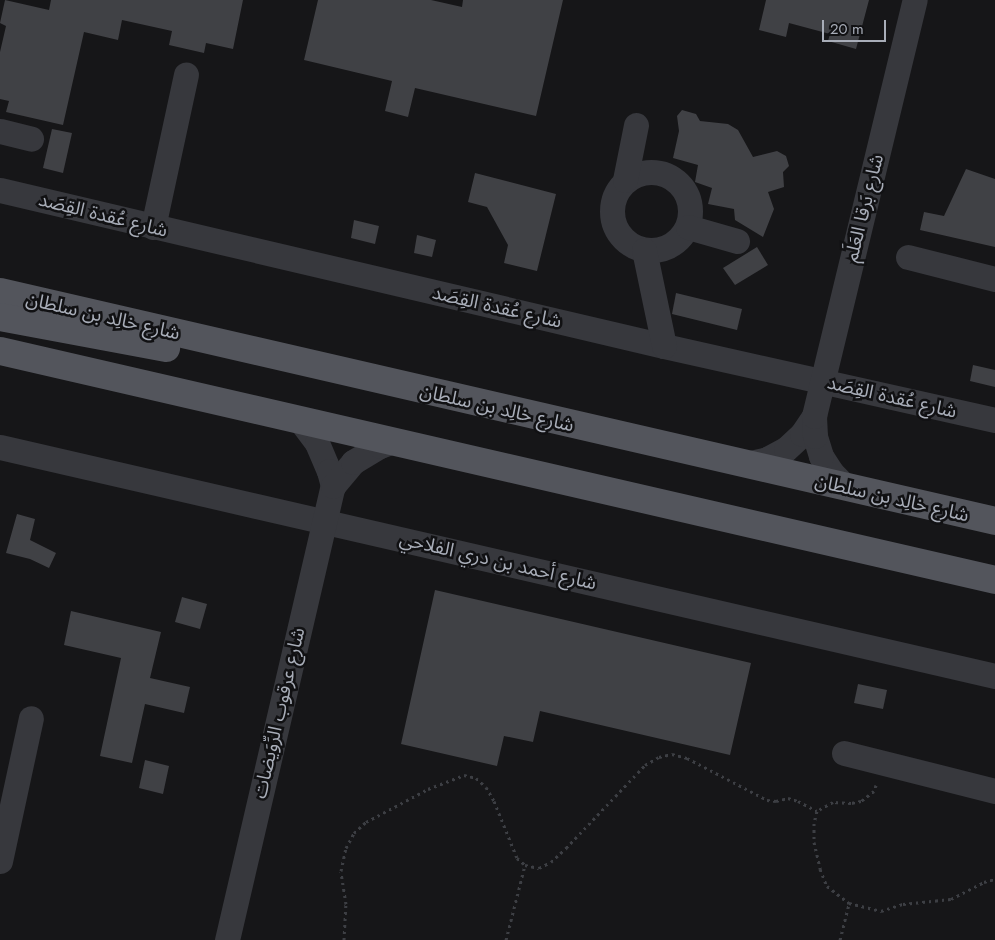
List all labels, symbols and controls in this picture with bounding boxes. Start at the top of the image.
scale bar [825,10,889,42]
text: 20 m [830,18,864,40]
street label: شارع بَرقا العَلَم [840,152,888,264]
street label: شارع عُقدة القِصَد [36,188,170,242]
street label: شارع عُقدة القِصَد [430,281,564,333]
street label: شارع خالِد بن سلطان [24,287,182,345]
street label: شارع عُقدة القِصَد [825,371,959,423]
street label: شارع خالِد بن سلطان [418,379,576,437]
street label: شارع خالِد بن سلطان [813,469,971,527]
street label: شارع أحمد بن دري الفلاحي [397,527,599,595]
street label: شارع عرقوب الرِّوَيضات [248,625,310,801]

